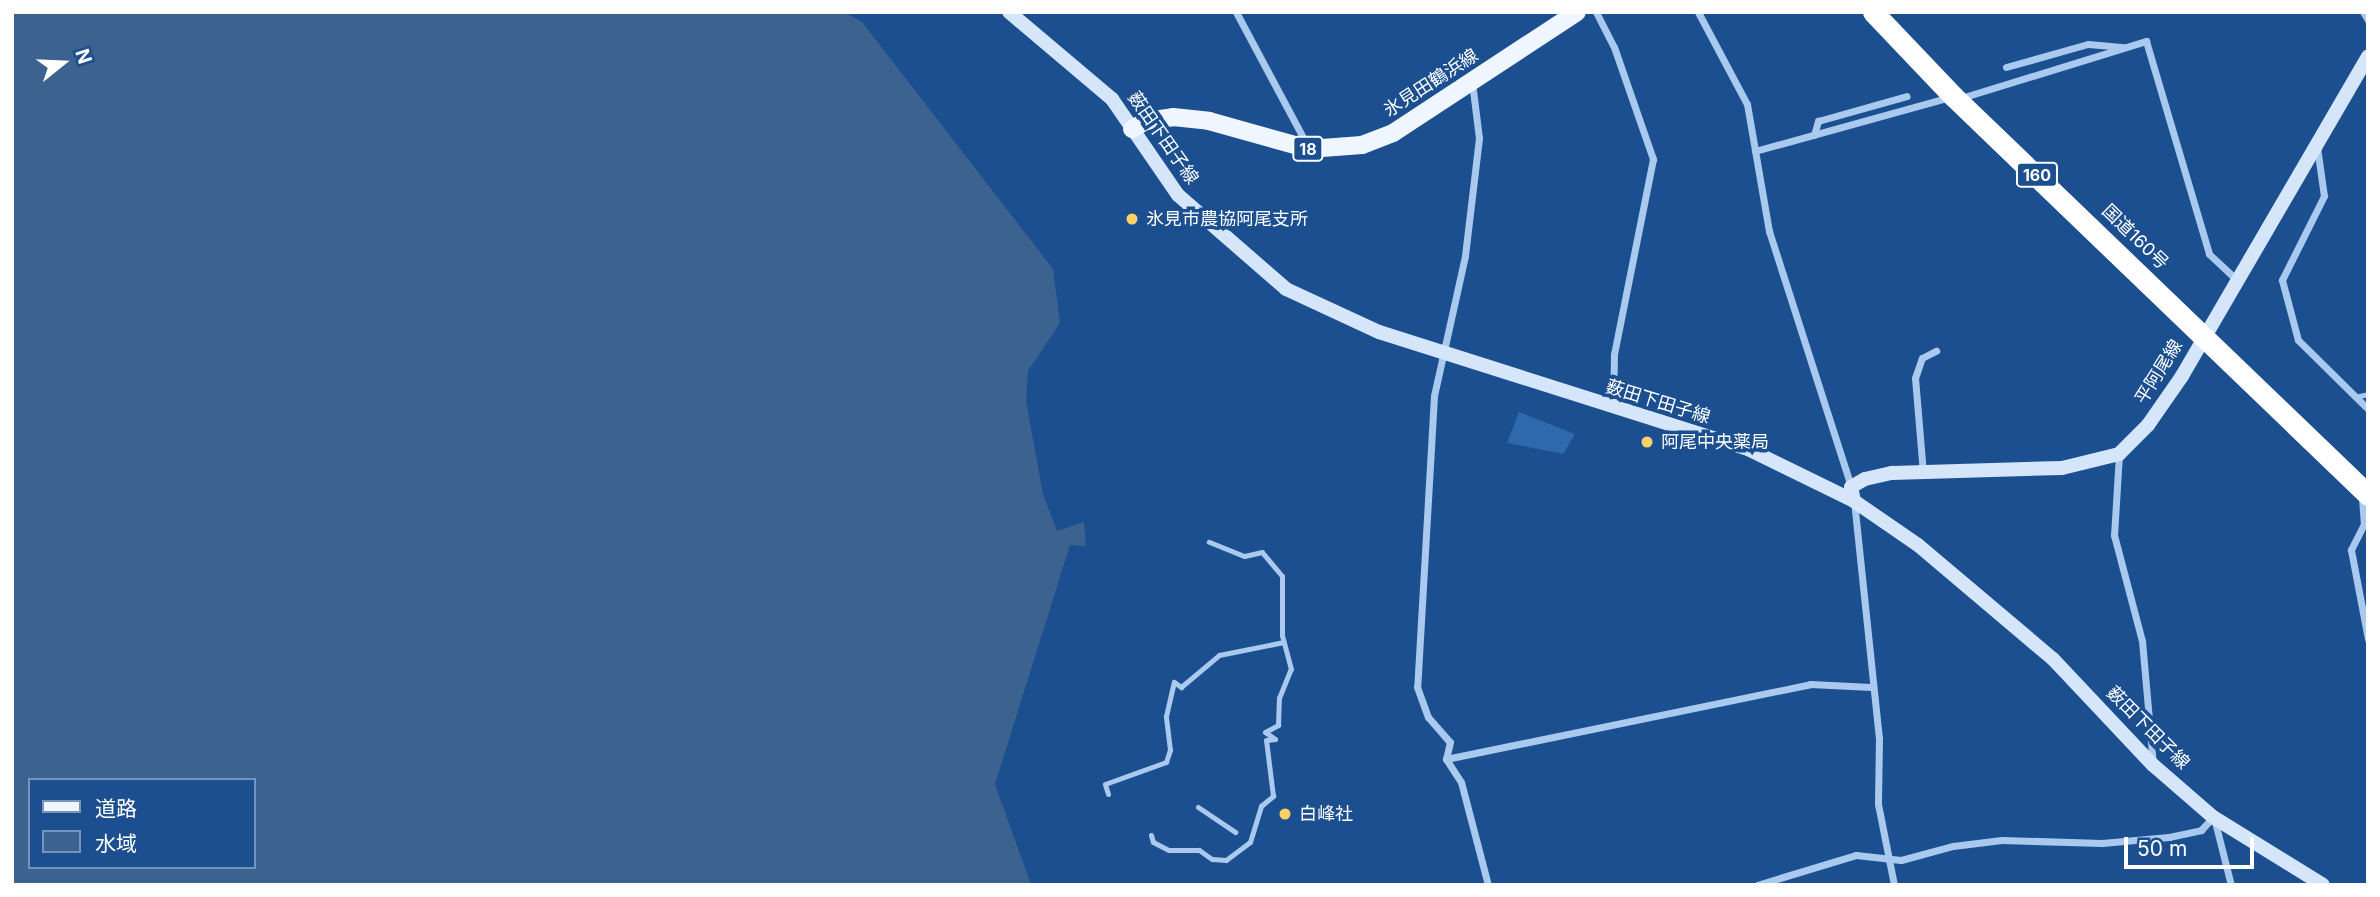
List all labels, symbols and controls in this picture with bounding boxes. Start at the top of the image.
north arrow [28,28,98,98]
street label: 氷見田鶴浜線 [1380,45,1482,121]
text: N [70,46,97,67]
street label: 薮田下田子線 [1123,88,1203,188]
road number: 18 [1292,136,1324,162]
road number: 160 [2014,162,2060,188]
street label: 国道160号 [2097,200,2173,274]
place label: 氷見市農協阿尾支所 [1146,208,1308,230]
marker: 氷見市農協阿尾支所 [1124,211,1140,227]
street label: 平阿尾線 [2131,336,2187,408]
street label: 薮田下田子線 [1603,376,1713,428]
place label: 阿尾中央薬局 [1661,431,1769,453]
marker: 阿尾中央薬局 [1639,434,1655,450]
street label: 薮田下田子線 [2102,682,2194,774]
legend [28,778,256,869]
text: 道路 [95,796,137,821]
place label: 白峰社 [1299,803,1353,825]
marker: 白峰社 [1277,806,1293,822]
scale bar [2128,824,2258,868]
text: 水域 [95,831,137,856]
text: 50 m [2137,836,2187,861]

